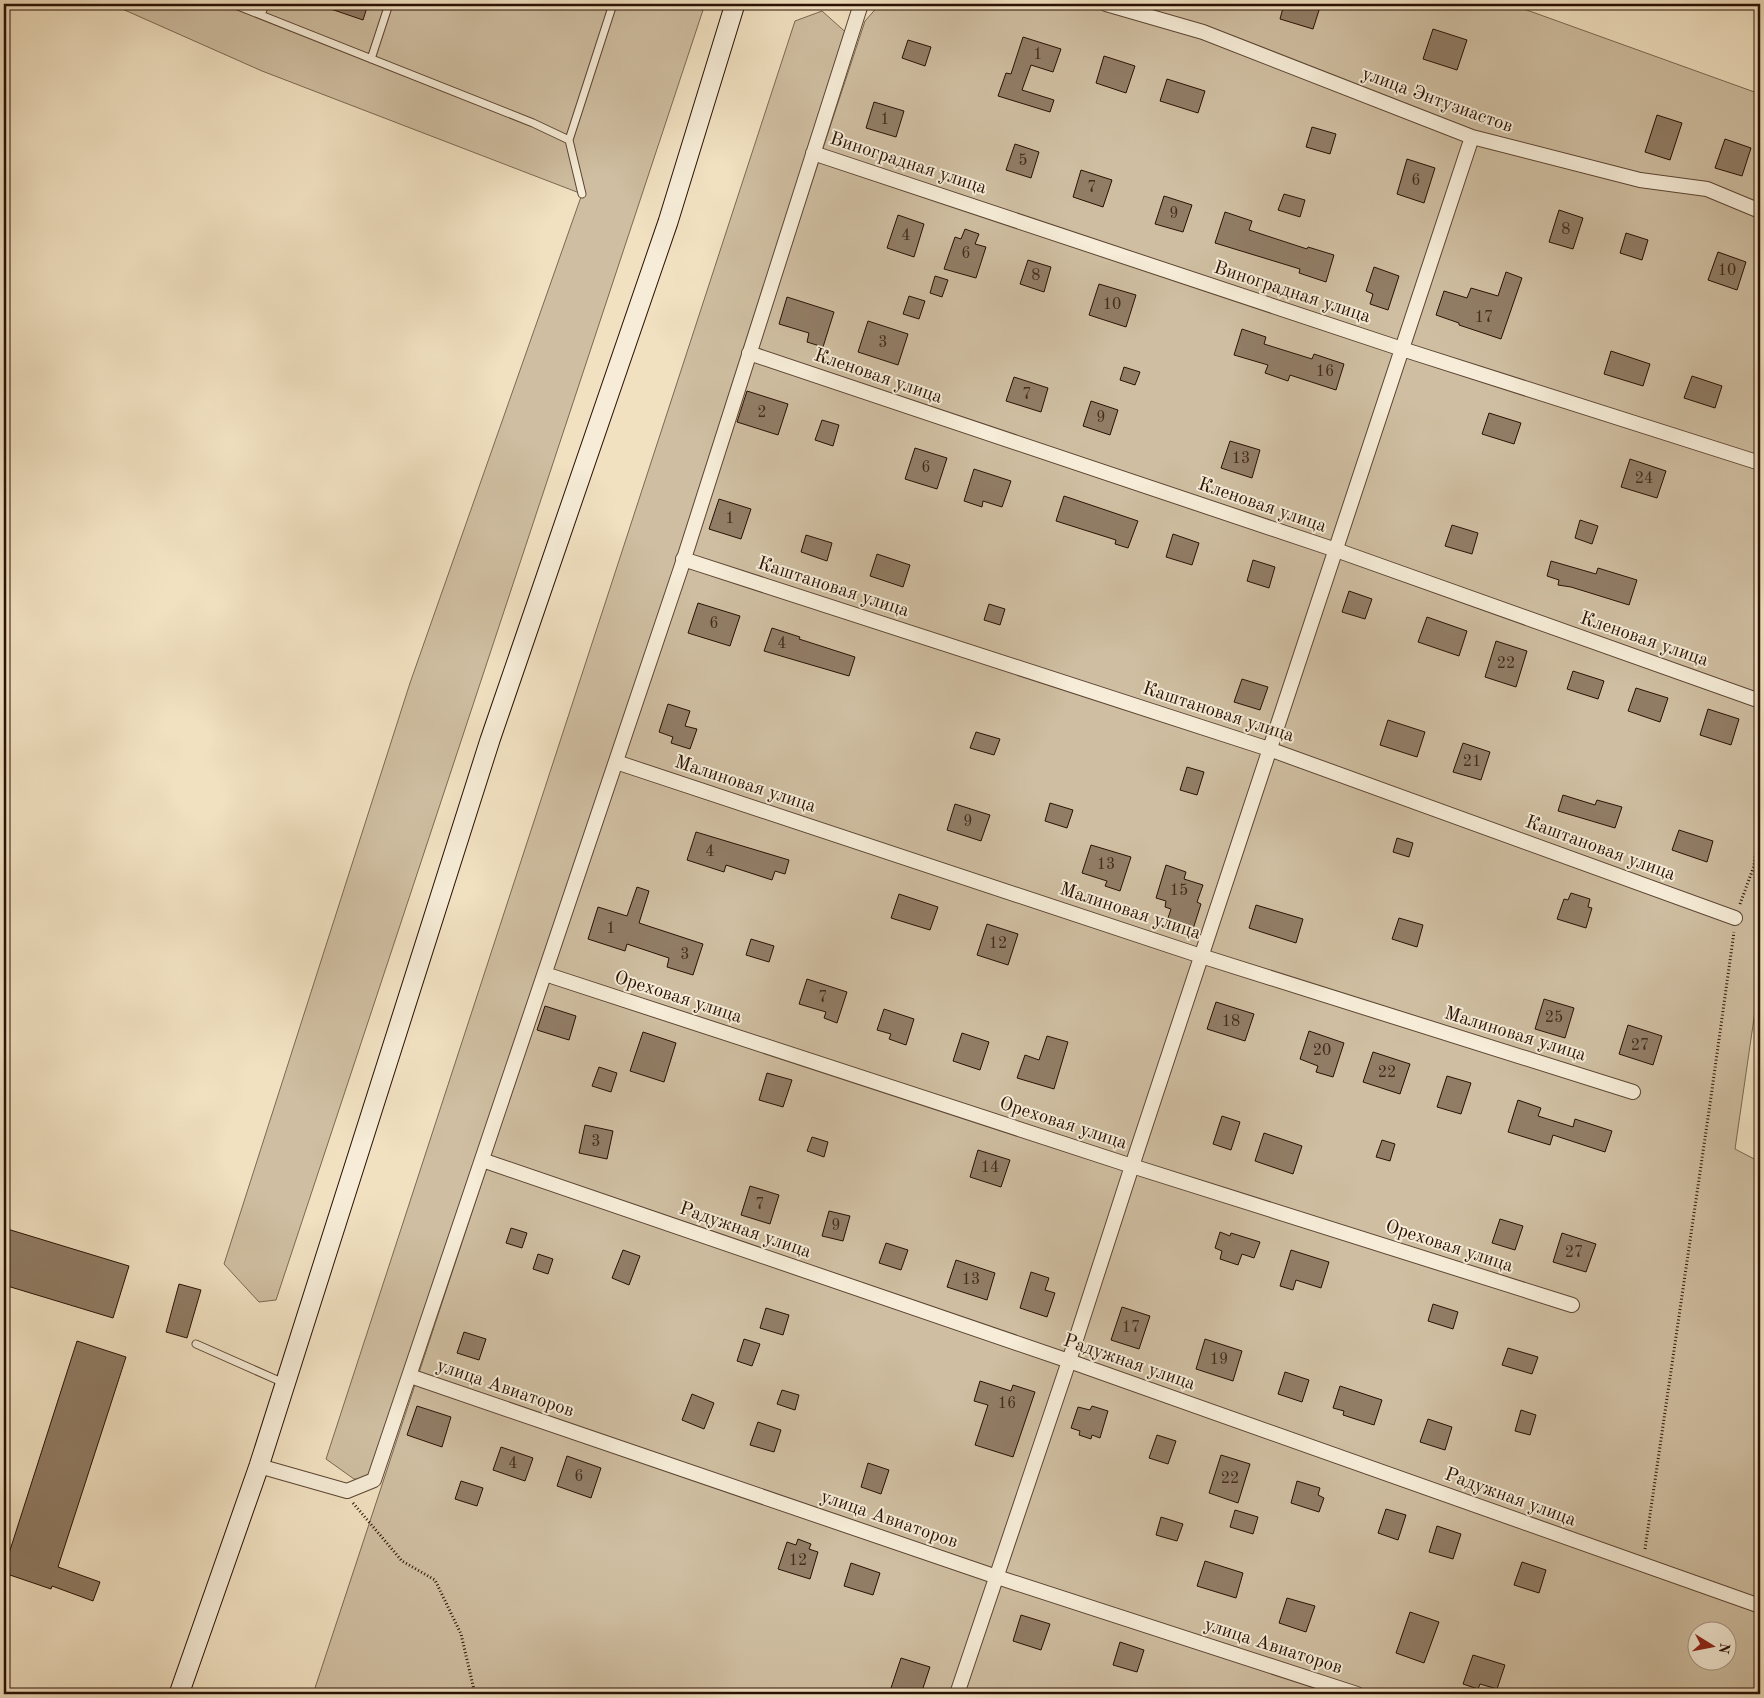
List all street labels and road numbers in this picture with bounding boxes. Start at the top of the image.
street label: улица Энтузиастов [1359,65,1515,137]
street label: Виноградная улица [827,130,989,199]
street label: Виноградная улица [1211,259,1373,328]
street label: Кленовая улица [811,346,945,408]
street label: Кленовая улица [1195,475,1329,537]
street label: Каштановая улица [755,555,912,622]
street label: Кленовая улица [1577,609,1711,671]
street label: Каштановая улица [1140,680,1297,747]
street label: Малиновая улица [672,753,819,817]
street label: Каштановая улица [1522,813,1678,885]
street label: Малиновая улица [1057,880,1204,944]
street label: Ореховая улица [612,968,745,1028]
street label: Малиновая улица [1442,1004,1589,1066]
street label: Ореховая улица [997,1094,1130,1154]
street label: Радужная улица [677,1199,814,1263]
street label: Ореховая улица [1383,1217,1516,1277]
street label: Радужная улица [1061,1331,1198,1395]
street label: улица Авиаторов [434,1357,576,1421]
street label: Радужная улица [1442,1465,1579,1531]
street label: улица Авиаторов [818,1488,960,1552]
street label: улица Авиаторов [1202,1616,1344,1678]

